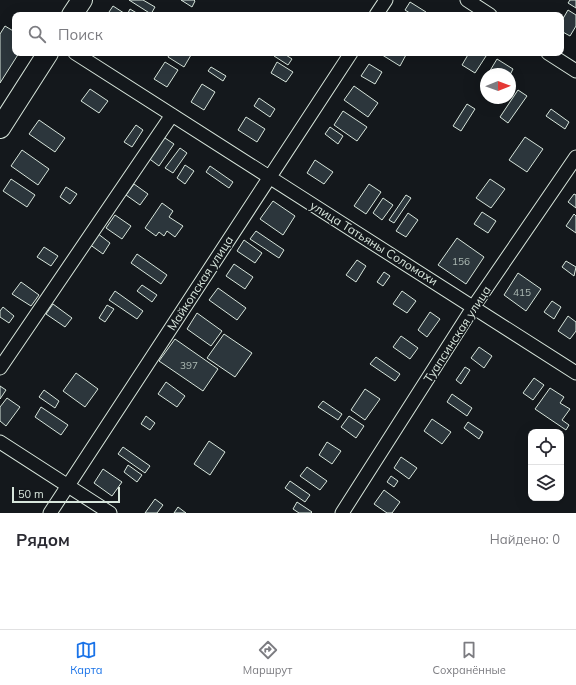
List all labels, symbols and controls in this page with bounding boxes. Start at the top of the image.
search box [12,12,564,56]
icon: search [26,23,48,45]
text: Поиск [58,25,103,44]
north arrow [480,68,516,104]
street label: улица Татьяны Соломахи [307,197,441,289]
street label: Майкопская улица [164,233,236,333]
house number: 156 [452,255,470,268]
street label: Туапсинская улица [420,283,494,385]
house number: 415 [513,286,531,299]
house number: 397 [180,359,198,372]
map controls [528,429,564,501]
button: locate [528,429,564,465]
button: layers [528,465,564,501]
scale bar [12,485,120,504]
text: 50 m [18,487,44,501]
text: Рядом [16,529,70,550]
text: Найдено: 0 [490,531,560,547]
tab: Карта [70,639,103,677]
tab: Маршрут [243,639,292,677]
tab: Сохранённые [433,639,506,677]

